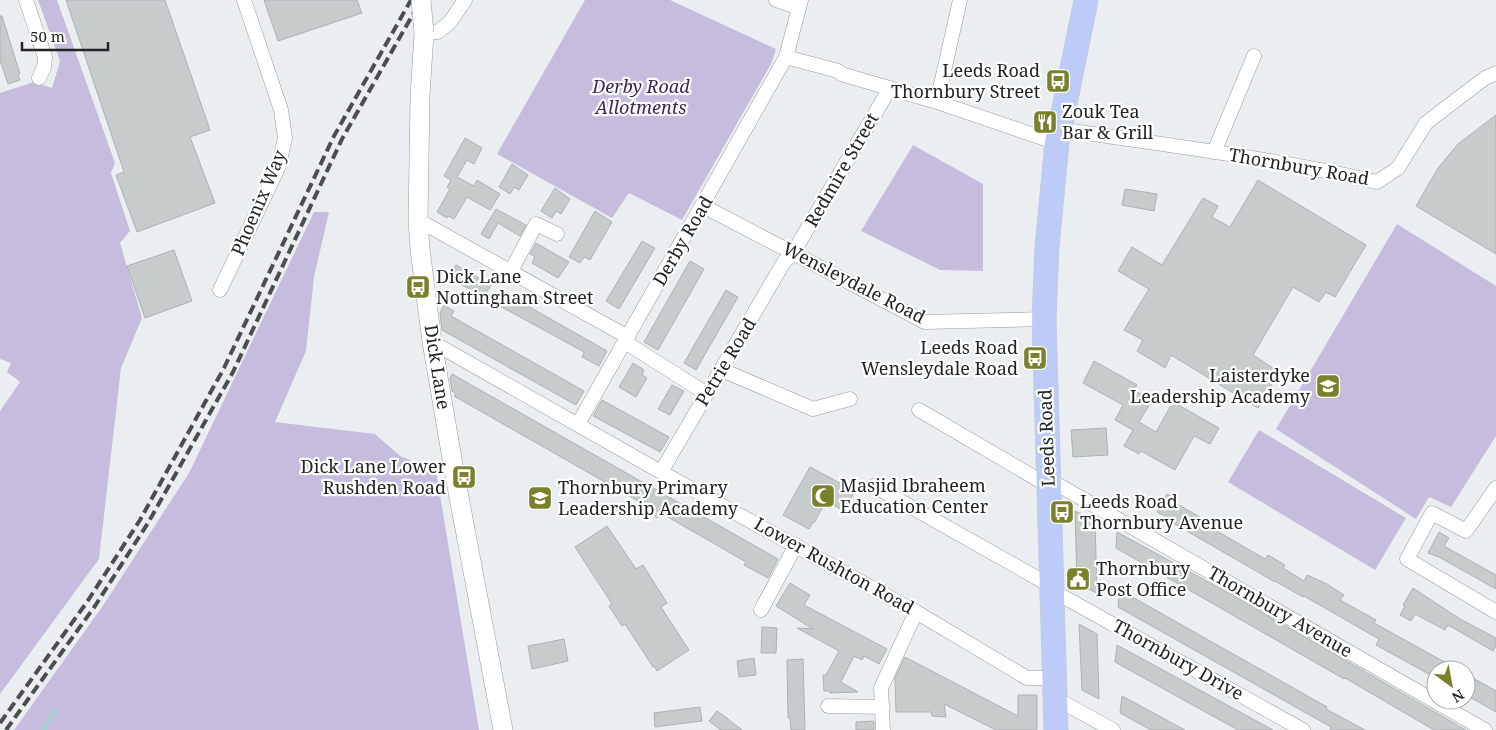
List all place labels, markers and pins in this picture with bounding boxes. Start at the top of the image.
place label: Leeds Road Thornbury Street [891,58,1040,103]
bus stop icon: Leeds Road Thornbury Street [1045,68,1071,94]
place label: Zouk Tea Bar & Grill [1062,99,1154,144]
restaurant icon: Zouk Tea Bar & Grill [1032,109,1058,135]
place label: Dick Lane Nottingham Street [436,264,593,309]
bus stop icon: Dick Lane Nottingham Street [405,274,431,300]
place label: Leeds Road Wensleydale Road [861,335,1018,380]
bus stop icon: Leeds Road Wensleydale Road [1022,345,1048,371]
place label: Laisterdyke Leadership Academy [1130,363,1311,408]
school or university icon: Laisterdyke Leadership Academy [1315,373,1341,399]
place label: Dick Lane Lower Rushden Road [301,454,447,499]
bus stop icon: Dick Lane Lower Rushden Road [451,464,477,490]
place label: Masjid Ibraheem Education Center [840,473,989,518]
place label: Thornbury Primary Leadership Academy [558,475,739,520]
mosque icon: Masjid Ibraheem Education Center [810,483,836,509]
school or university icon: Thornbury Primary Leadership Academy [527,485,553,511]
place label: Leeds Road Thornbury Avenue [1080,489,1243,534]
bus stop icon: Leeds Road Thornbury Avenue [1049,499,1075,525]
place label: Thornbury Post Office [1096,556,1191,601]
public building icon: Thornbury Post Office [1065,566,1091,592]

